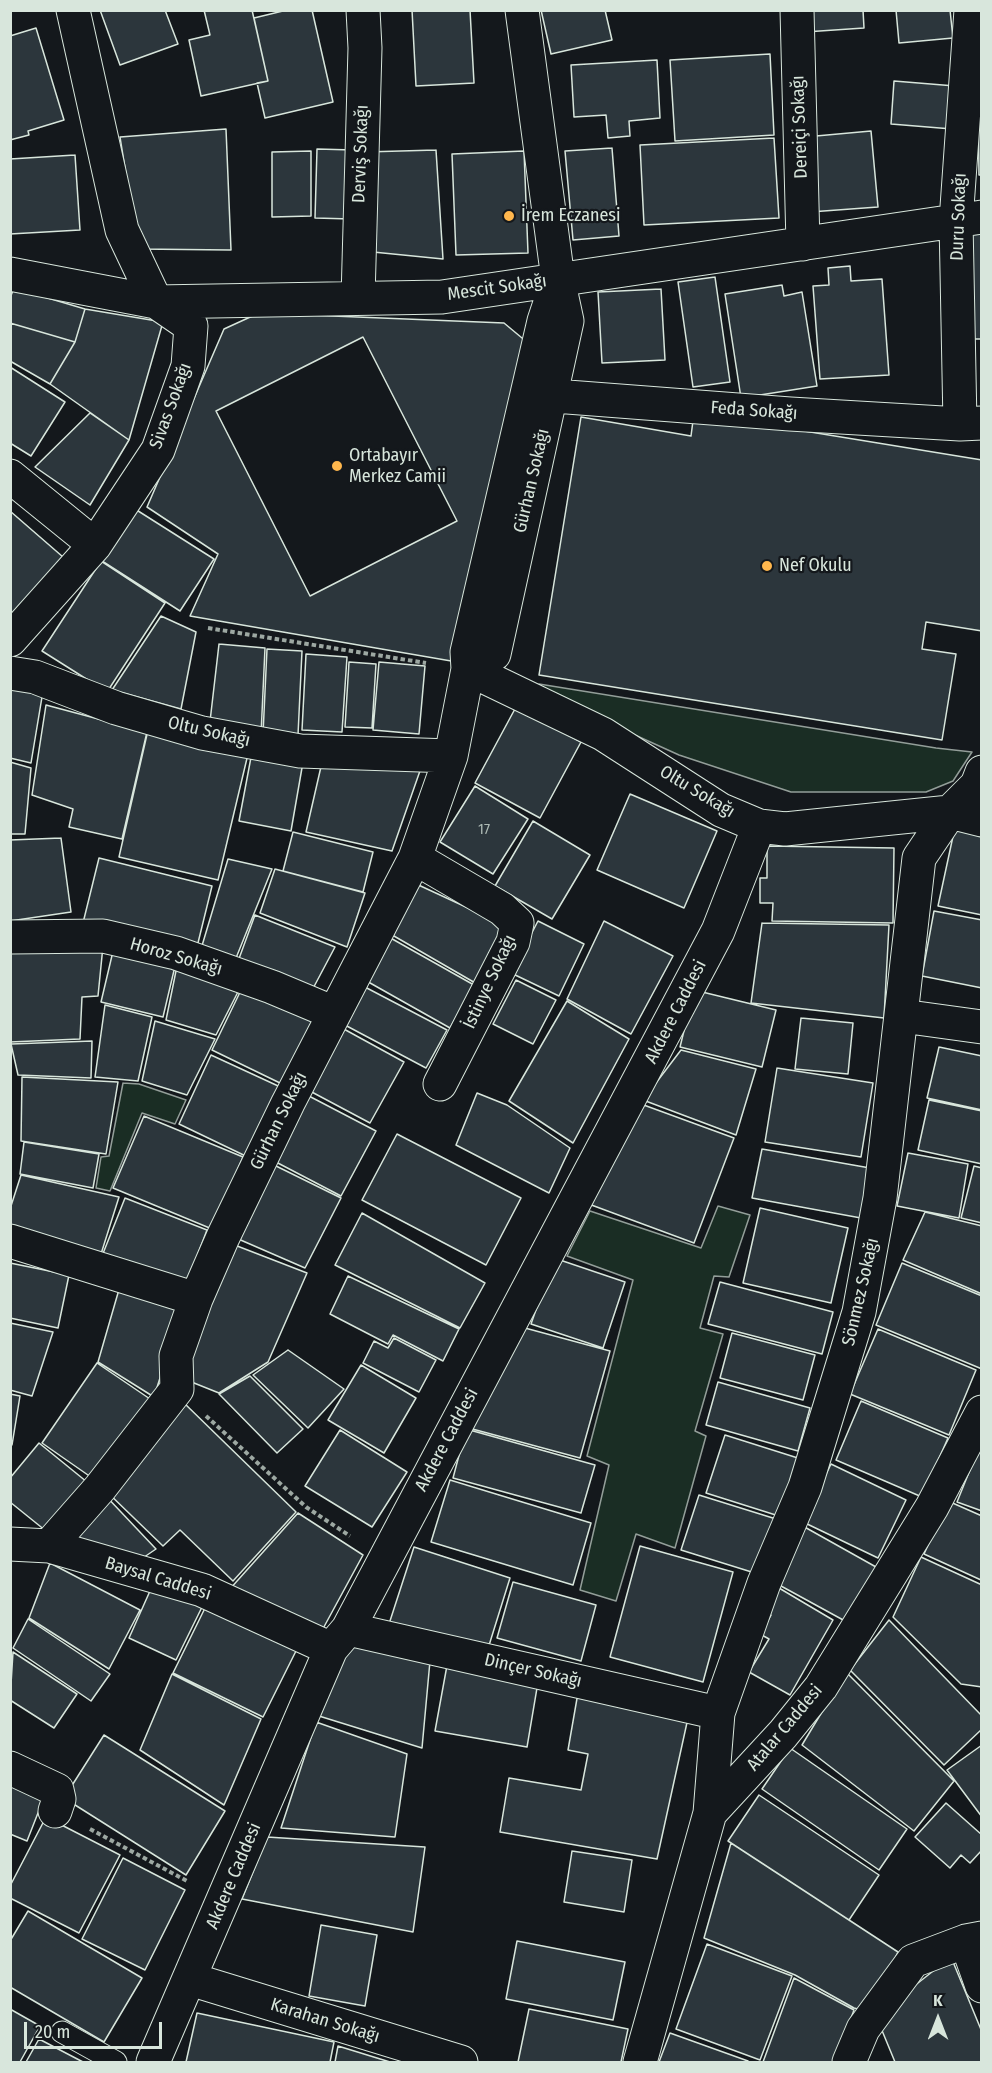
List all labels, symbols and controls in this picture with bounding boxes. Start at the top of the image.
street label: Dereiçi Sokağı [787,75,813,179]
street label: Derviş Sokağı [348,105,374,203]
street label: Duru Sokağı [947,173,971,261]
place label: İrem Eczanesi [521,205,621,227]
marker: İrem Eczanesi [502,209,516,223]
street label: Mescit Sokağı [446,270,548,306]
street label: Sivas Sokağı [145,360,197,452]
street label: Feda Sokağı [710,397,798,425]
street label: Gürhan Sokağı [510,427,554,535]
place label: Ortabayır Merkez Camii [349,445,446,488]
marker: Ortabayır Merkez Camii [330,459,344,473]
place label: Nef Okulu [779,555,852,577]
marker: Nef Okulu [760,559,774,573]
street label: Oltu Sokağı [166,712,252,752]
street label: Oltu Sokağı [656,761,738,823]
house number: 17 [478,821,490,839]
street label: İstinye Sokağı [459,931,521,1033]
street label: Horoz Sokağı [127,934,225,980]
street label: Akdere Caddesi [641,957,711,1067]
street label: Gürhan Sokağı [246,1069,312,1173]
street label: Sönmez Sokağı [838,1236,884,1348]
street label: Akdere Caddesi [411,1385,483,1495]
street label: Baysal Caddesi [102,1553,214,1605]
street label: Dinçer Sokağı [482,1649,584,1693]
street label: Atalar Caddesi [743,1680,827,1776]
street label: Akdere Caddesi [202,1820,266,1932]
north arrow [908,1989,968,2049]
text: K [933,1991,943,2010]
street label: Karahan Sokağı [268,1994,382,2048]
scale bar [27,2010,165,2048]
text: 20 m [35,2021,70,2043]

